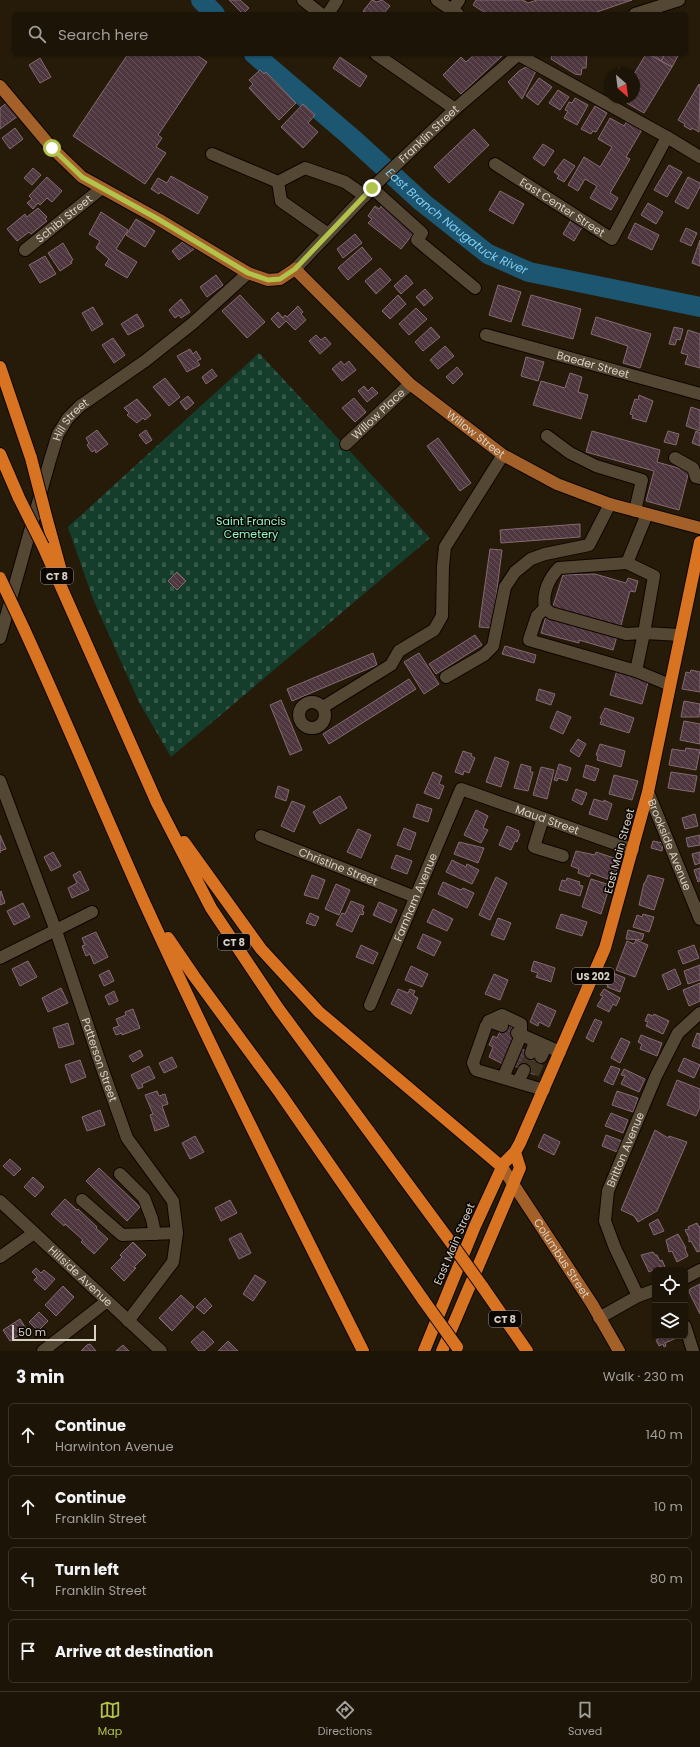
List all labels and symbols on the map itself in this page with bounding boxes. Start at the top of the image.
north arrow [604,68,640,104]
street label: Franklin Street [395,101,462,167]
route start [43,139,61,157]
water label: East Branch Naugatuck River [382,164,531,279]
street label: East Center Street [517,174,608,240]
route end [363,179,381,197]
street label: Schibi Street [32,191,96,246]
street label: Baeder Street [555,347,631,382]
street label: Willow Place [348,385,408,443]
street label: Hill Street [48,395,92,443]
street label: Willow Street [443,407,508,462]
park label: Saint Francis Cemetery [216,513,286,542]
road number: CT 8 [41,568,73,584]
street label: Brookside Avenue [644,797,696,893]
street label: Maud Street [513,801,581,838]
street label: East Main Street [600,807,638,895]
street label: Christine Street [296,844,380,889]
street label: Farnham Avenue [390,850,441,944]
road number: CT 8 [218,934,250,950]
road number: US 202 [572,968,614,984]
street label: Patterson Street [78,1016,121,1104]
street label: Britton Avenue [602,1109,648,1190]
street label: East Main Street [430,1201,478,1287]
street label: Columbus Street [530,1215,594,1301]
street label: Hillside Avenue [45,1242,116,1310]
road number: CT 8 [489,1311,521,1327]
scale bar [12,1323,96,1342]

